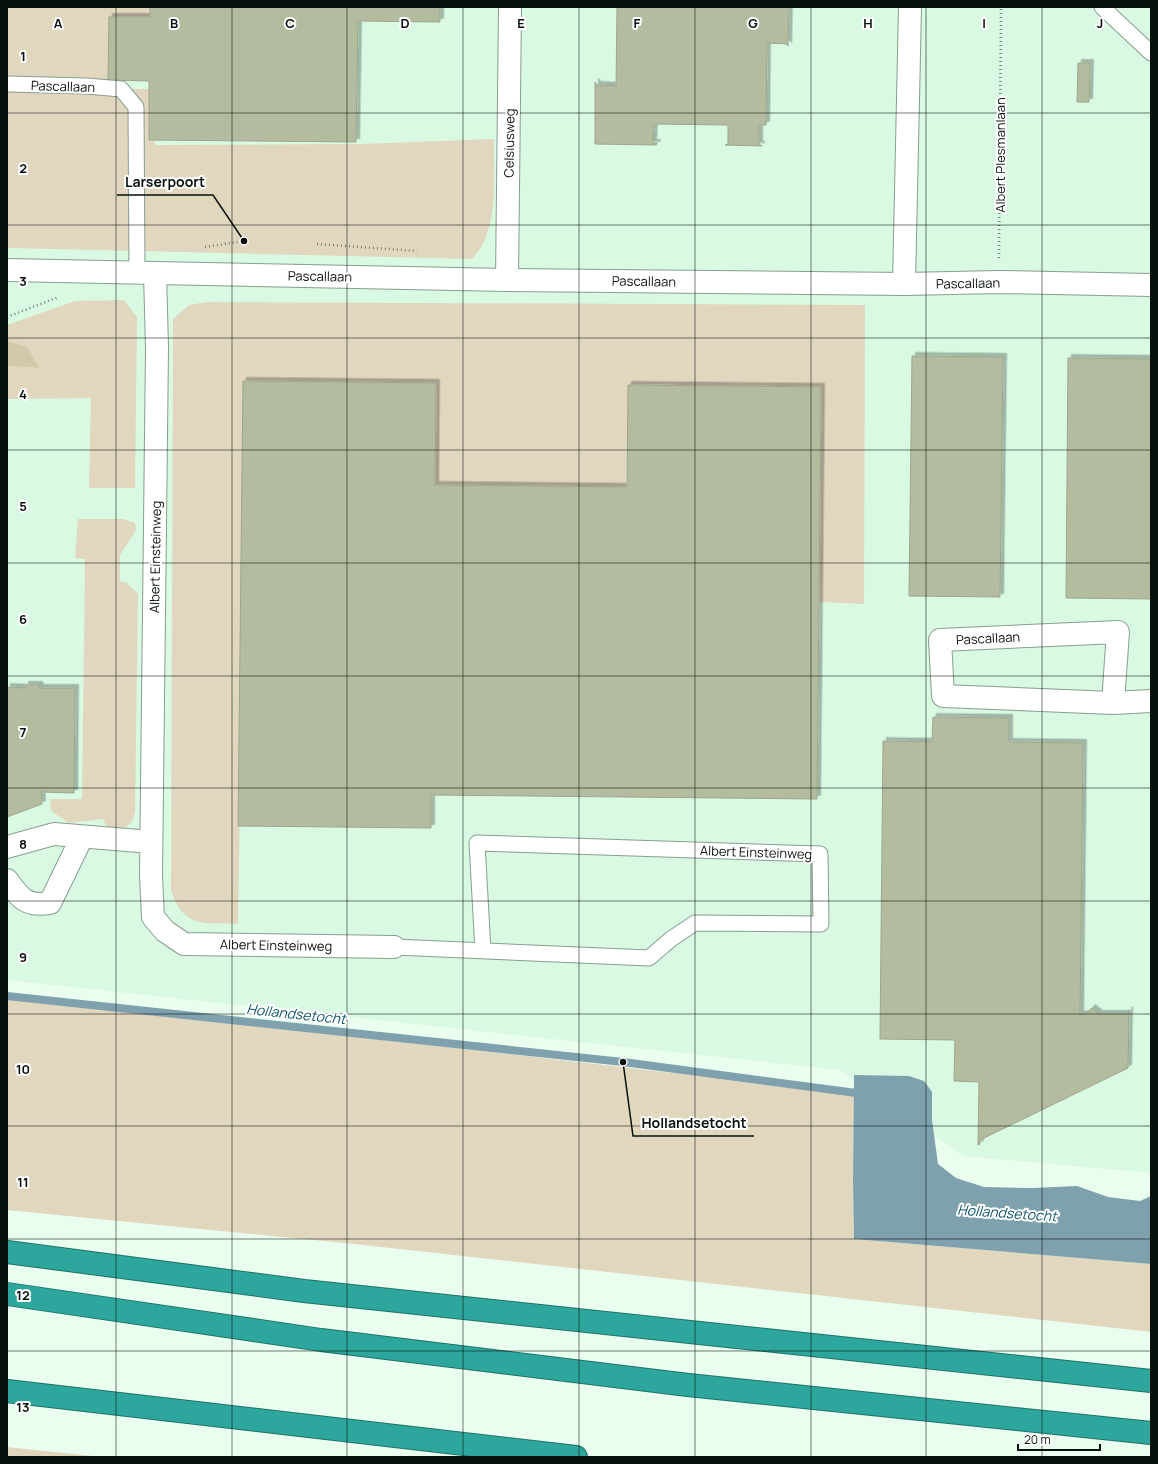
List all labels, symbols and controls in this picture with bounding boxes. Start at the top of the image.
text: A [54,14,63,32]
text: B [170,14,178,32]
text: C [285,14,295,32]
text: D [400,14,410,32]
text: E [517,14,525,32]
text: F [634,14,641,32]
text: G [748,14,758,32]
text: H [863,14,873,32]
text: I [982,14,986,32]
text: J [1097,14,1103,32]
text: 1 [20,47,26,65]
street label: Pascallaan [31,76,95,96]
street label: Albert Plesmanlaan [991,97,1009,213]
street label: Celsiusweg [499,108,519,178]
text: 2 [19,159,27,177]
callout: Larserpoort [117,169,213,195]
text: Larserpoort [125,172,205,191]
street label: Pascallaan [288,266,352,286]
street label: Pascallaan [612,271,676,291]
text: 3 [19,272,27,290]
street label: Pascallaan [936,273,1000,293]
text: 4 [19,385,27,403]
text: 5 [19,497,27,515]
street label: Albert Einsteinweg [145,501,165,613]
text: 6 [19,610,27,628]
street label: Pascallaan [955,627,1021,649]
text: 7 [20,723,27,741]
text: 8 [19,835,27,853]
street label: Albert Einsteinweg [700,841,812,863]
street label: Albert Einsteinweg [220,935,332,955]
text: 9 [19,948,27,966]
water label: Hollandsetocht [246,999,348,1028]
text: 10 [16,1060,30,1078]
callout: Hollandsetocht [633,1110,754,1136]
text: Hollandsetocht [641,1113,747,1132]
text: 11 [17,1173,29,1191]
water label: Hollandsetocht [957,1200,1059,1226]
text: 12 [16,1286,30,1304]
text: 13 [16,1398,30,1416]
scale bar [1018,1426,1100,1452]
text: 20 m [1024,1431,1051,1448]

